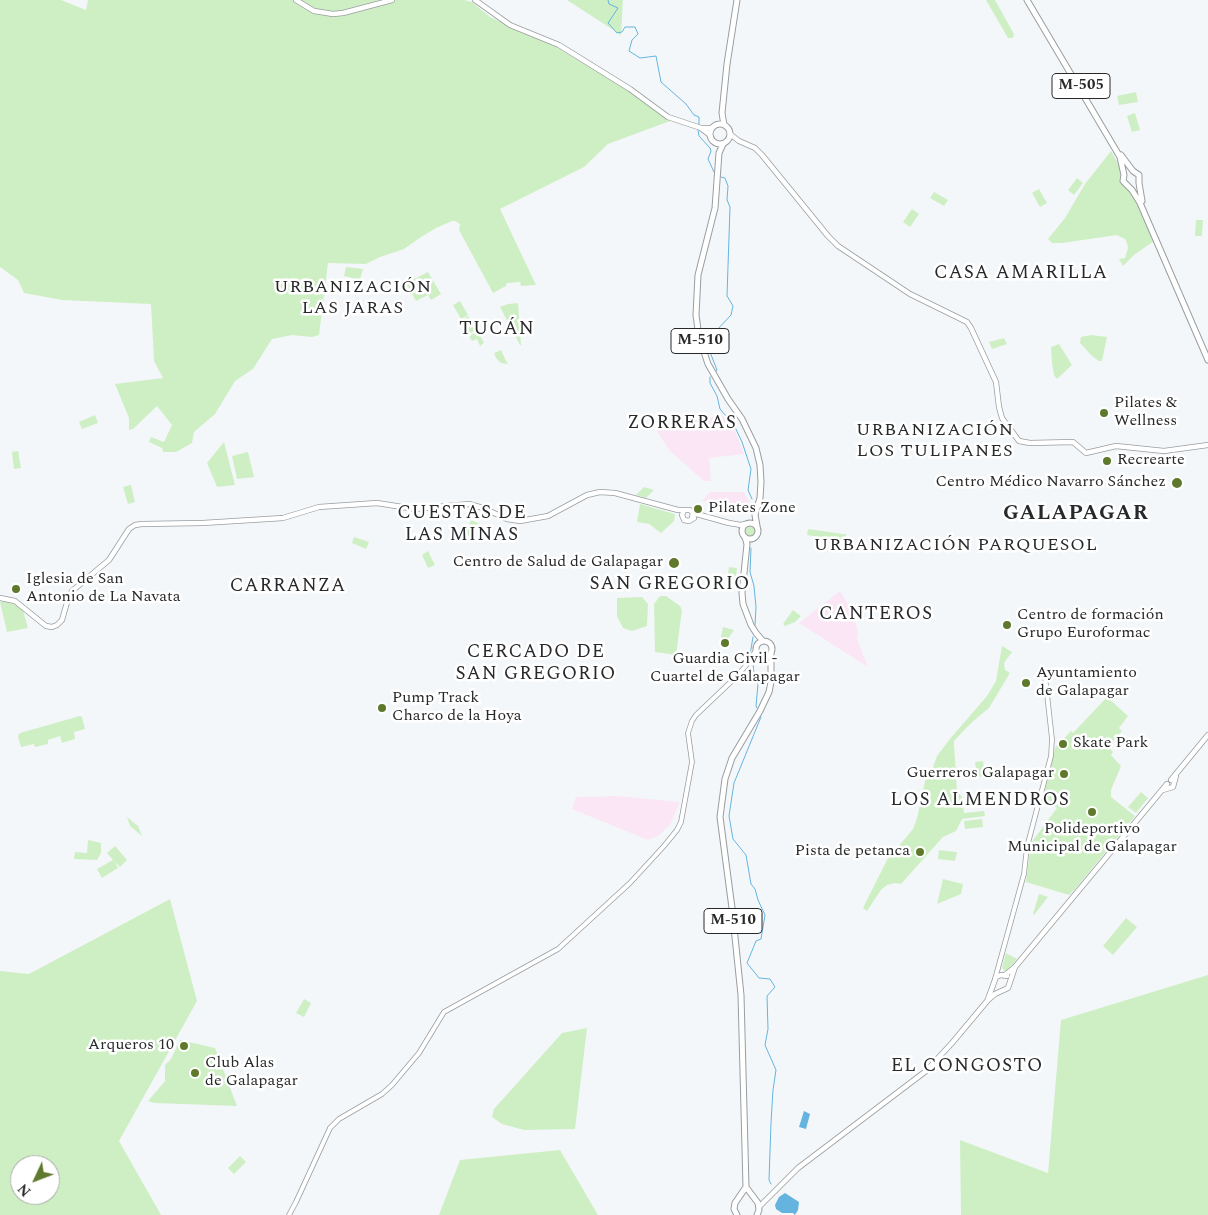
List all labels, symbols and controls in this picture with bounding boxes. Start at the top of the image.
road number: M-505 [1052,74,1110,98]
district label: CASA AMARILLA [932,263,1110,285]
district label: URBANIZACIÓN LAS JARAS [272,277,434,320]
district label: TUCÁN [458,319,536,341]
road number: M-510 [671,328,729,354]
place label: Pilates & Wellness [1114,394,1177,432]
marker: Pilates & Wellness [1098,407,1110,419]
district label: ZORRERAS [626,413,738,435]
district label: URBANIZACIÓN LOS TULIPANES [854,420,1016,462]
place label: Recrearte [1117,451,1185,471]
marker: Recrearte [1101,455,1113,467]
place label: Centro Médico Navarro Sánchez [935,473,1166,493]
marker: Centro Médico Navarro Sánchez [1170,476,1184,490]
place label: Pilates Zone [708,499,796,519]
district label: GALAPAGAR [1002,502,1150,528]
district label: CUESTAS DE LAS MINAS [396,503,528,547]
marker: Pilates Zone [692,503,704,515]
district label: URBANIZACIÓN PARQUESOL [811,535,1101,557]
place label: Centro de Salud de Galapagar [453,553,663,573]
marker: Centro de Salud de Galapagar [667,556,681,570]
place label: Iglesia de San Antonio de La Navata [26,570,181,608]
district label: SAN GREGORIO [588,574,752,596]
district label: CARRANZA [229,576,347,598]
marker: Iglesia de San Antonio de La Navata [10,583,22,595]
district label: CANTEROS [818,604,934,626]
place label: Centro de formación Grupo Euroformac [1017,606,1164,644]
marker: Centro de formación Grupo Euroformac [1001,619,1013,631]
marker: Guardia Civil - Cuartel de Galapagar [719,637,731,649]
district label: CERCADO DE SAN GREGORIO [454,642,618,686]
place label: Guardia Civil - Cuartel de Galapagar [650,650,800,688]
place label: Ayuntamiento de Galapagar [1036,664,1137,702]
marker: Ayuntamiento de Galapagar [1020,677,1032,689]
place label: Pump Track Charco de la Hoya [392,689,522,727]
marker: Pump Track Charco de la Hoya [376,702,388,714]
place label: Skate Park [1073,734,1148,754]
marker: Skate Park [1057,738,1069,750]
place label: Guerreros Galapagar [906,764,1054,784]
marker: Guerreros Galapagar [1058,768,1070,780]
district label: LOS ALMENDROS [889,790,1071,812]
marker: Polideportivo Municipal de Galapagar [1086,806,1098,818]
place label: Polideportivo Municipal de Galapagar [1007,820,1177,858]
place label: Pista de petanca [795,842,910,862]
marker: Pista de petanca [914,846,926,858]
road number: M-510 [704,908,762,934]
place label: Arqueros 10 [88,1036,174,1056]
marker: Arqueros 10 [178,1040,190,1052]
place label: Club Alas de Galapagar [205,1054,298,1092]
district label: EL CONGOSTO [889,1056,1045,1078]
marker: Club Alas de Galapagar [189,1067,201,1079]
north arrow [10,1155,60,1205]
text: N [13,1179,36,1201]

